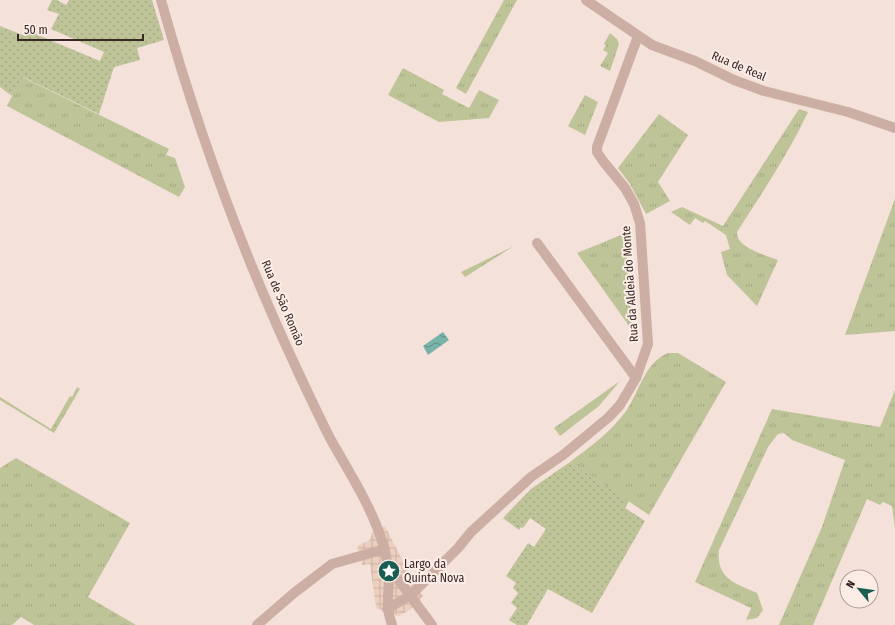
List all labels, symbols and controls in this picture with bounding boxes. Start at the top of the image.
scale bar [18,16,143,42]
text: 50 m [24,23,48,37]
street label: Rua de Real [710,48,768,84]
street label: Rua da Aldeia do Monte [619,225,641,343]
street label: Rua de São Romão [259,258,307,348]
place label: Largo da Quinta Nova [404,557,464,585]
place icon: Largo da Quinta Nova [376,558,402,584]
north arrow [839,569,879,609]
text: N [843,578,858,590]

